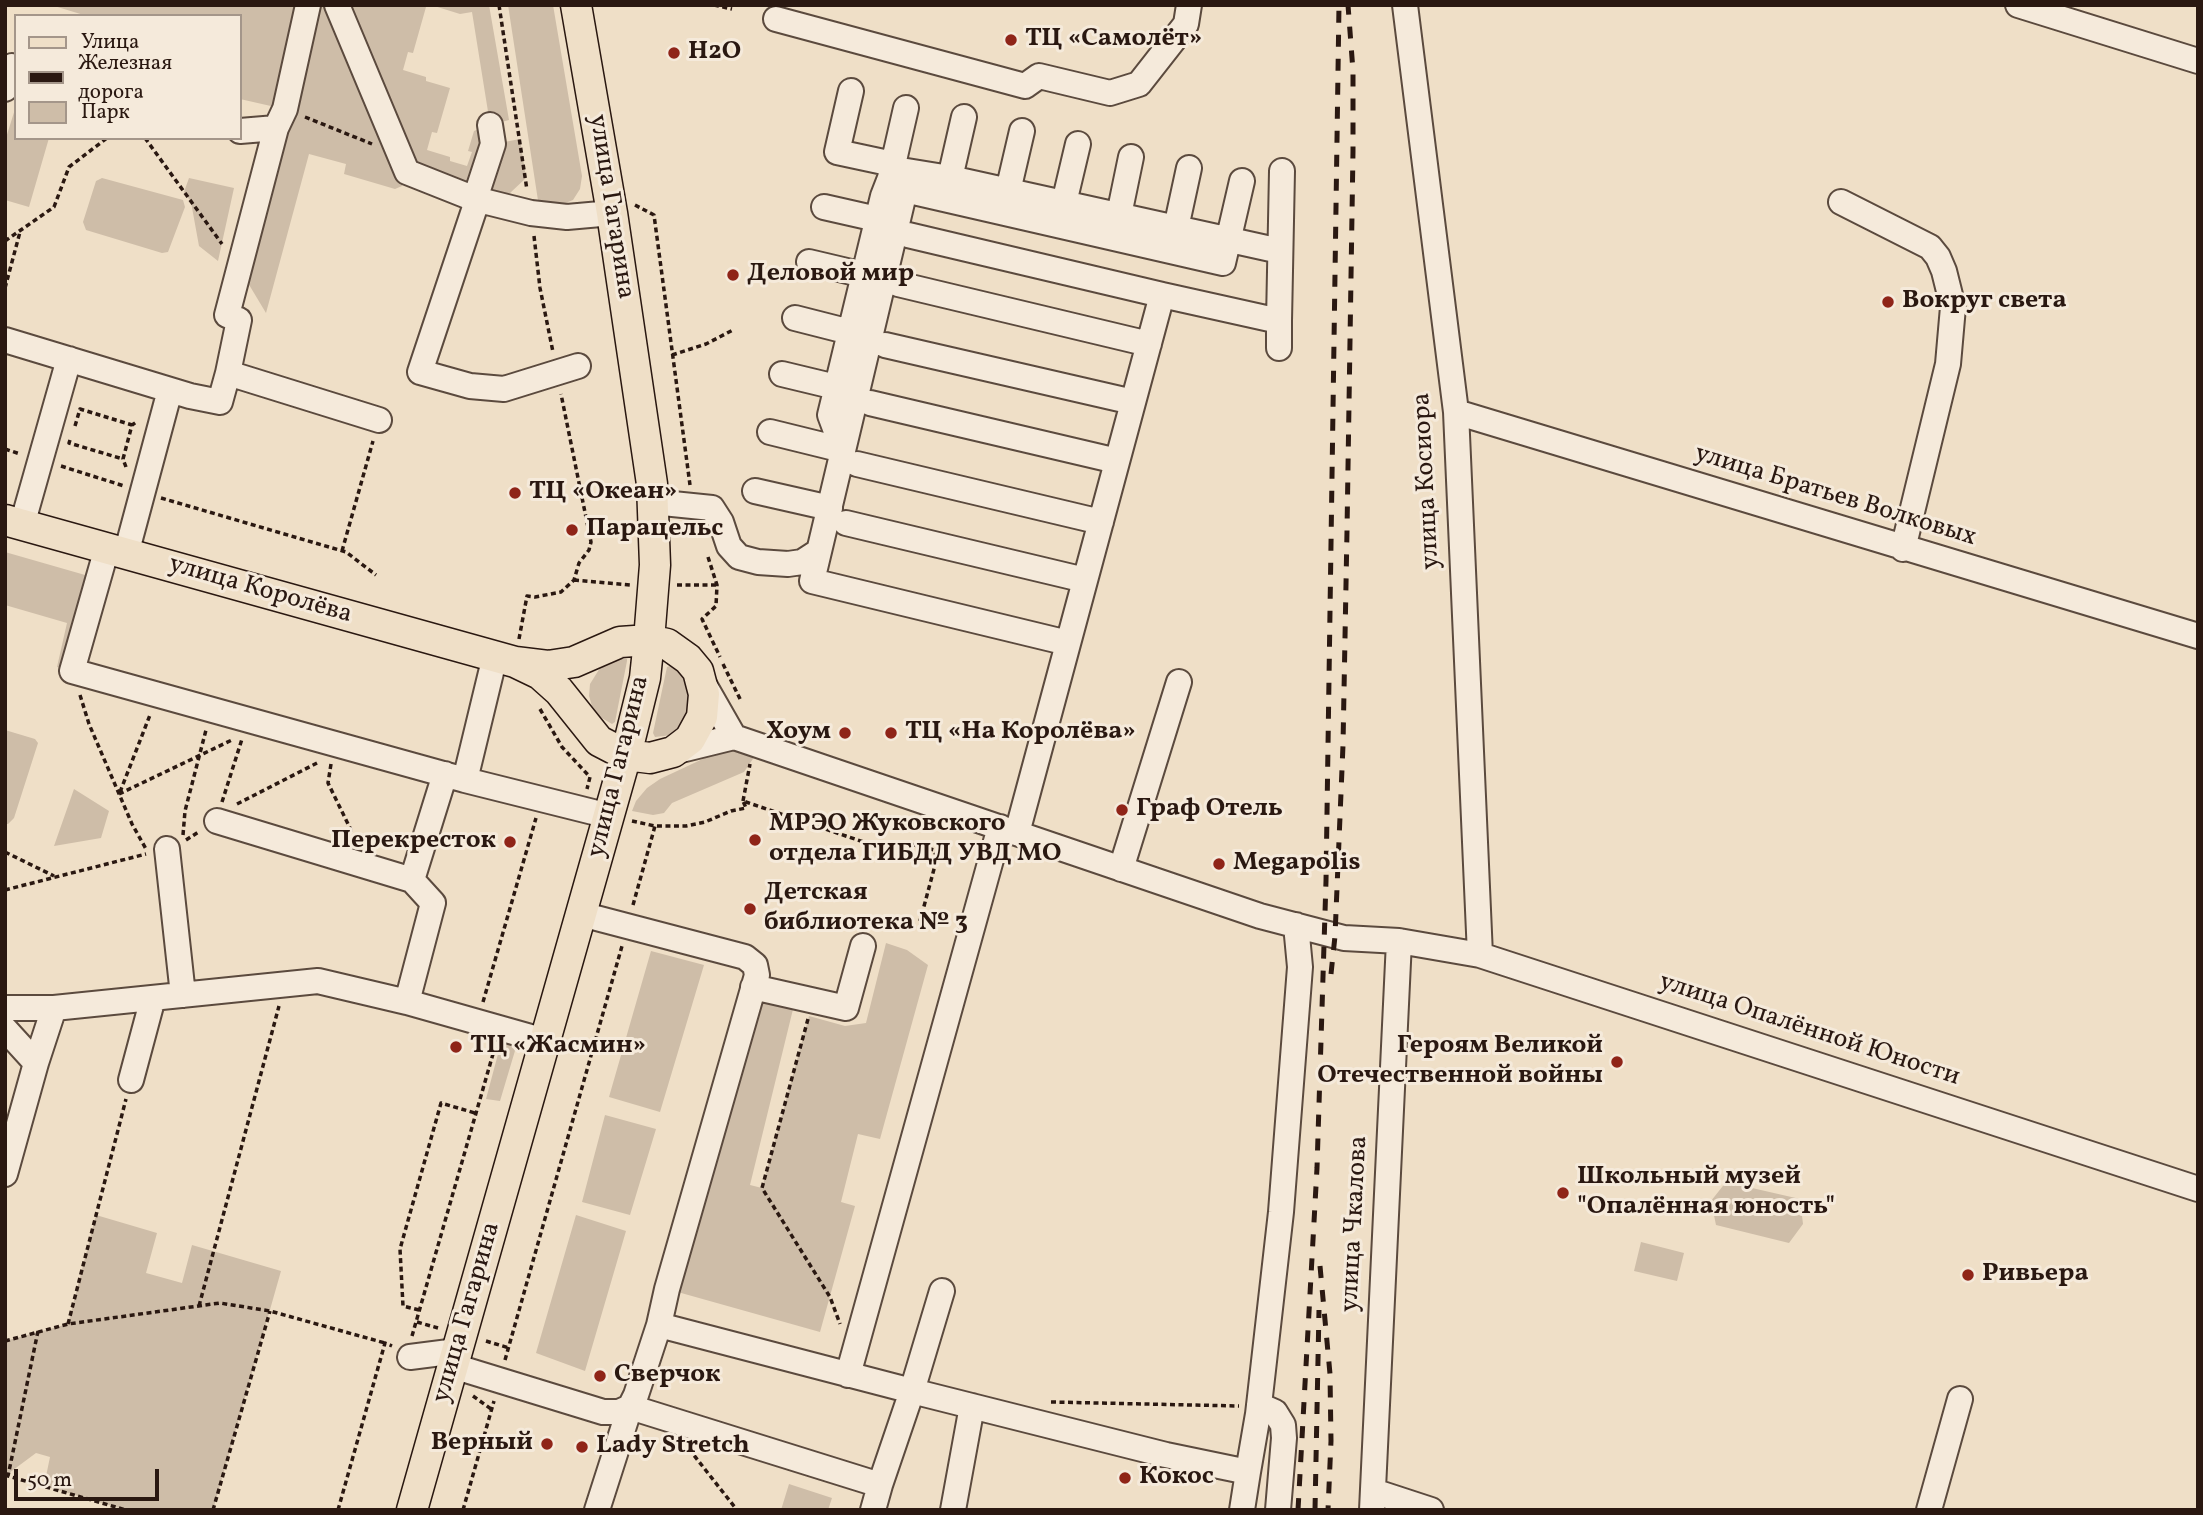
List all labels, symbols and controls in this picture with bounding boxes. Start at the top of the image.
legend [14,14,242,140]
place label: ТЦ «Самолёт» [1025,24,1202,56]
text: Улица [81,28,139,57]
marker: ТЦ «Самолёт» [1003,32,1019,48]
place label: H2O [688,37,741,69]
marker: H2O [666,45,682,61]
text: Железная дорога [78,49,172,107]
text: Парк [81,98,130,127]
street label: улица Гагарина [580,112,640,302]
place label: Деловой мир [747,259,914,291]
marker: Деловой мир [725,267,741,283]
place label: Вокруг света [1902,286,2067,318]
marker: Вокруг света [1880,294,1896,310]
street label: улица Косиора [1408,392,1448,570]
street label: улица Братьев Волковых [1690,439,1980,555]
place label: ТЦ «Океан» [529,477,677,509]
marker: ТЦ «Океан» [507,485,523,501]
place label: Парацельс [586,514,723,546]
marker: Парацельс [564,522,580,538]
street label: улица Королёва [165,550,355,632]
street label: улица Гагарина [582,673,658,861]
place label: Хоум [766,717,831,749]
place label: ТЦ «На Королёва» [905,717,1136,749]
marker: Хоум [837,725,853,741]
marker: ТЦ «На Королёва» [883,725,899,741]
place label: Граф Отель [1136,794,1283,826]
marker: Граф Отель [1114,802,1130,818]
place label: МРЭО Жуковского отдела ГИБДД УВД МО [769,809,1061,870]
place label: Перекресток [331,826,496,858]
marker: МРЭО Жуковского отдела ГИБДД УВД МО [747,832,763,848]
marker: Перекресток [502,834,518,850]
place label: Megapolis [1233,848,1361,880]
marker: Megapolis [1211,856,1227,872]
place label: Детская библиотека № 3 [764,878,968,940]
marker: Детская библиотека № 3 [742,901,758,917]
street label: улица Опалённой Юности [1655,968,1963,1094]
place label: ТЦ «Жасмин» [470,1031,646,1063]
place label: Героям Великой Отечественной войны [1317,1031,1603,1092]
marker: ТЦ «Жасмин» [448,1039,464,1055]
marker: Героям Великой Отечественной войны [1609,1054,1625,1070]
street label: улица Чкалова [1336,1135,1376,1313]
place label: Школьный музей "Опалённая юность" [1577,1162,1835,1224]
marker: Школьный музей "Опалённая юность" [1555,1185,1571,1201]
street label: улица Гагарина [427,1219,509,1407]
place label: Ривьера [1982,1259,2089,1291]
marker: Ривьера [1960,1267,1976,1283]
place label: Сверчок [614,1360,721,1392]
marker: Сверчок [592,1368,608,1384]
place label: Верный [431,1428,533,1460]
place label: Lady Stretch [596,1431,750,1463]
marker: Верный [539,1436,555,1452]
marker: Lady Stretch [574,1439,590,1455]
scale bar [18,1456,163,1500]
place label: Кокос [1139,1462,1214,1494]
text: 50 m [27,1466,72,1495]
marker: Кокос [1117,1470,1133,1486]

